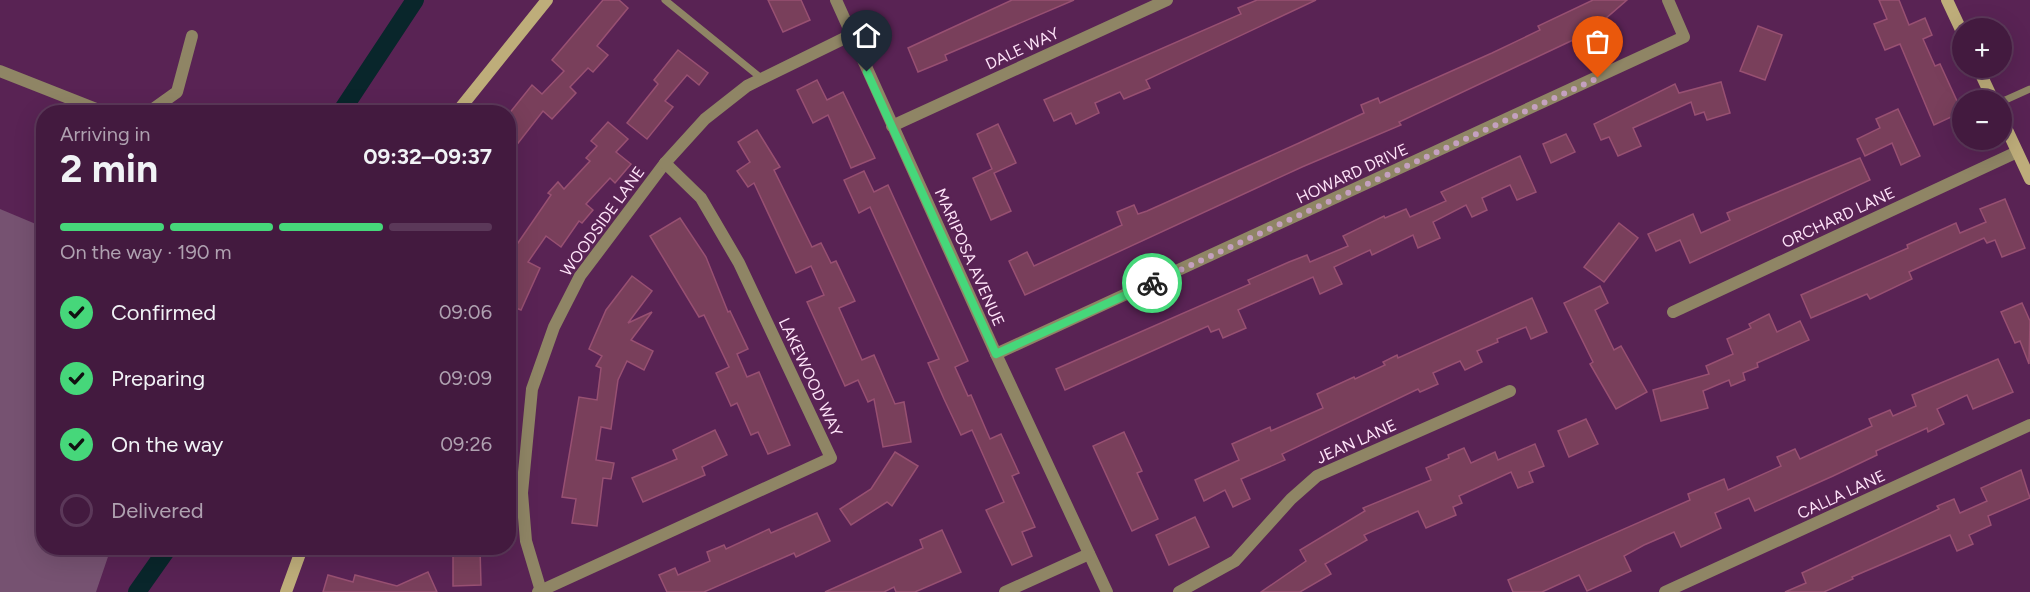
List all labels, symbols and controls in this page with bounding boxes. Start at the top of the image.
pin [841,10,892,72]
pin [1572,16,1623,78]
map controls [1952,18,2012,150]
button: + [1952,18,2012,78]
icon: home [850,19,883,52]
street label: DALE WAY [983,23,1062,74]
icon: bag [1581,25,1614,58]
button: − [1952,90,2012,150]
text: Arriving in [60,122,150,146]
street label: HOWARD DRIVE [1293,139,1411,208]
text: 09:32–09:37 [363,143,492,170]
text: 2 min [60,145,158,192]
street label: WOODSIDE LANE [556,163,649,280]
street label: ORCHARD LANE [1779,183,1898,252]
street label: MARIPOSA AVENUE [931,185,1008,329]
text: On the way · 190 m [60,240,232,264]
courier [1122,253,1182,313]
icon: bike [1136,267,1169,300]
icon: check [60,296,93,329]
text: Confirmed [111,299,216,326]
text: 09:06 [439,300,492,324]
street label: LAKEWOOD WAY [775,315,846,440]
icon: check [60,362,93,395]
text: Preparing [111,365,205,392]
text: 09:09 [439,366,492,390]
street label: JEAN LANE [1313,415,1399,468]
icon: check [60,428,93,461]
text: On the way [111,431,223,458]
text: 09:26 [440,432,492,456]
street label: CALLA LANE [1794,466,1888,523]
text: Delivered [111,497,204,524]

